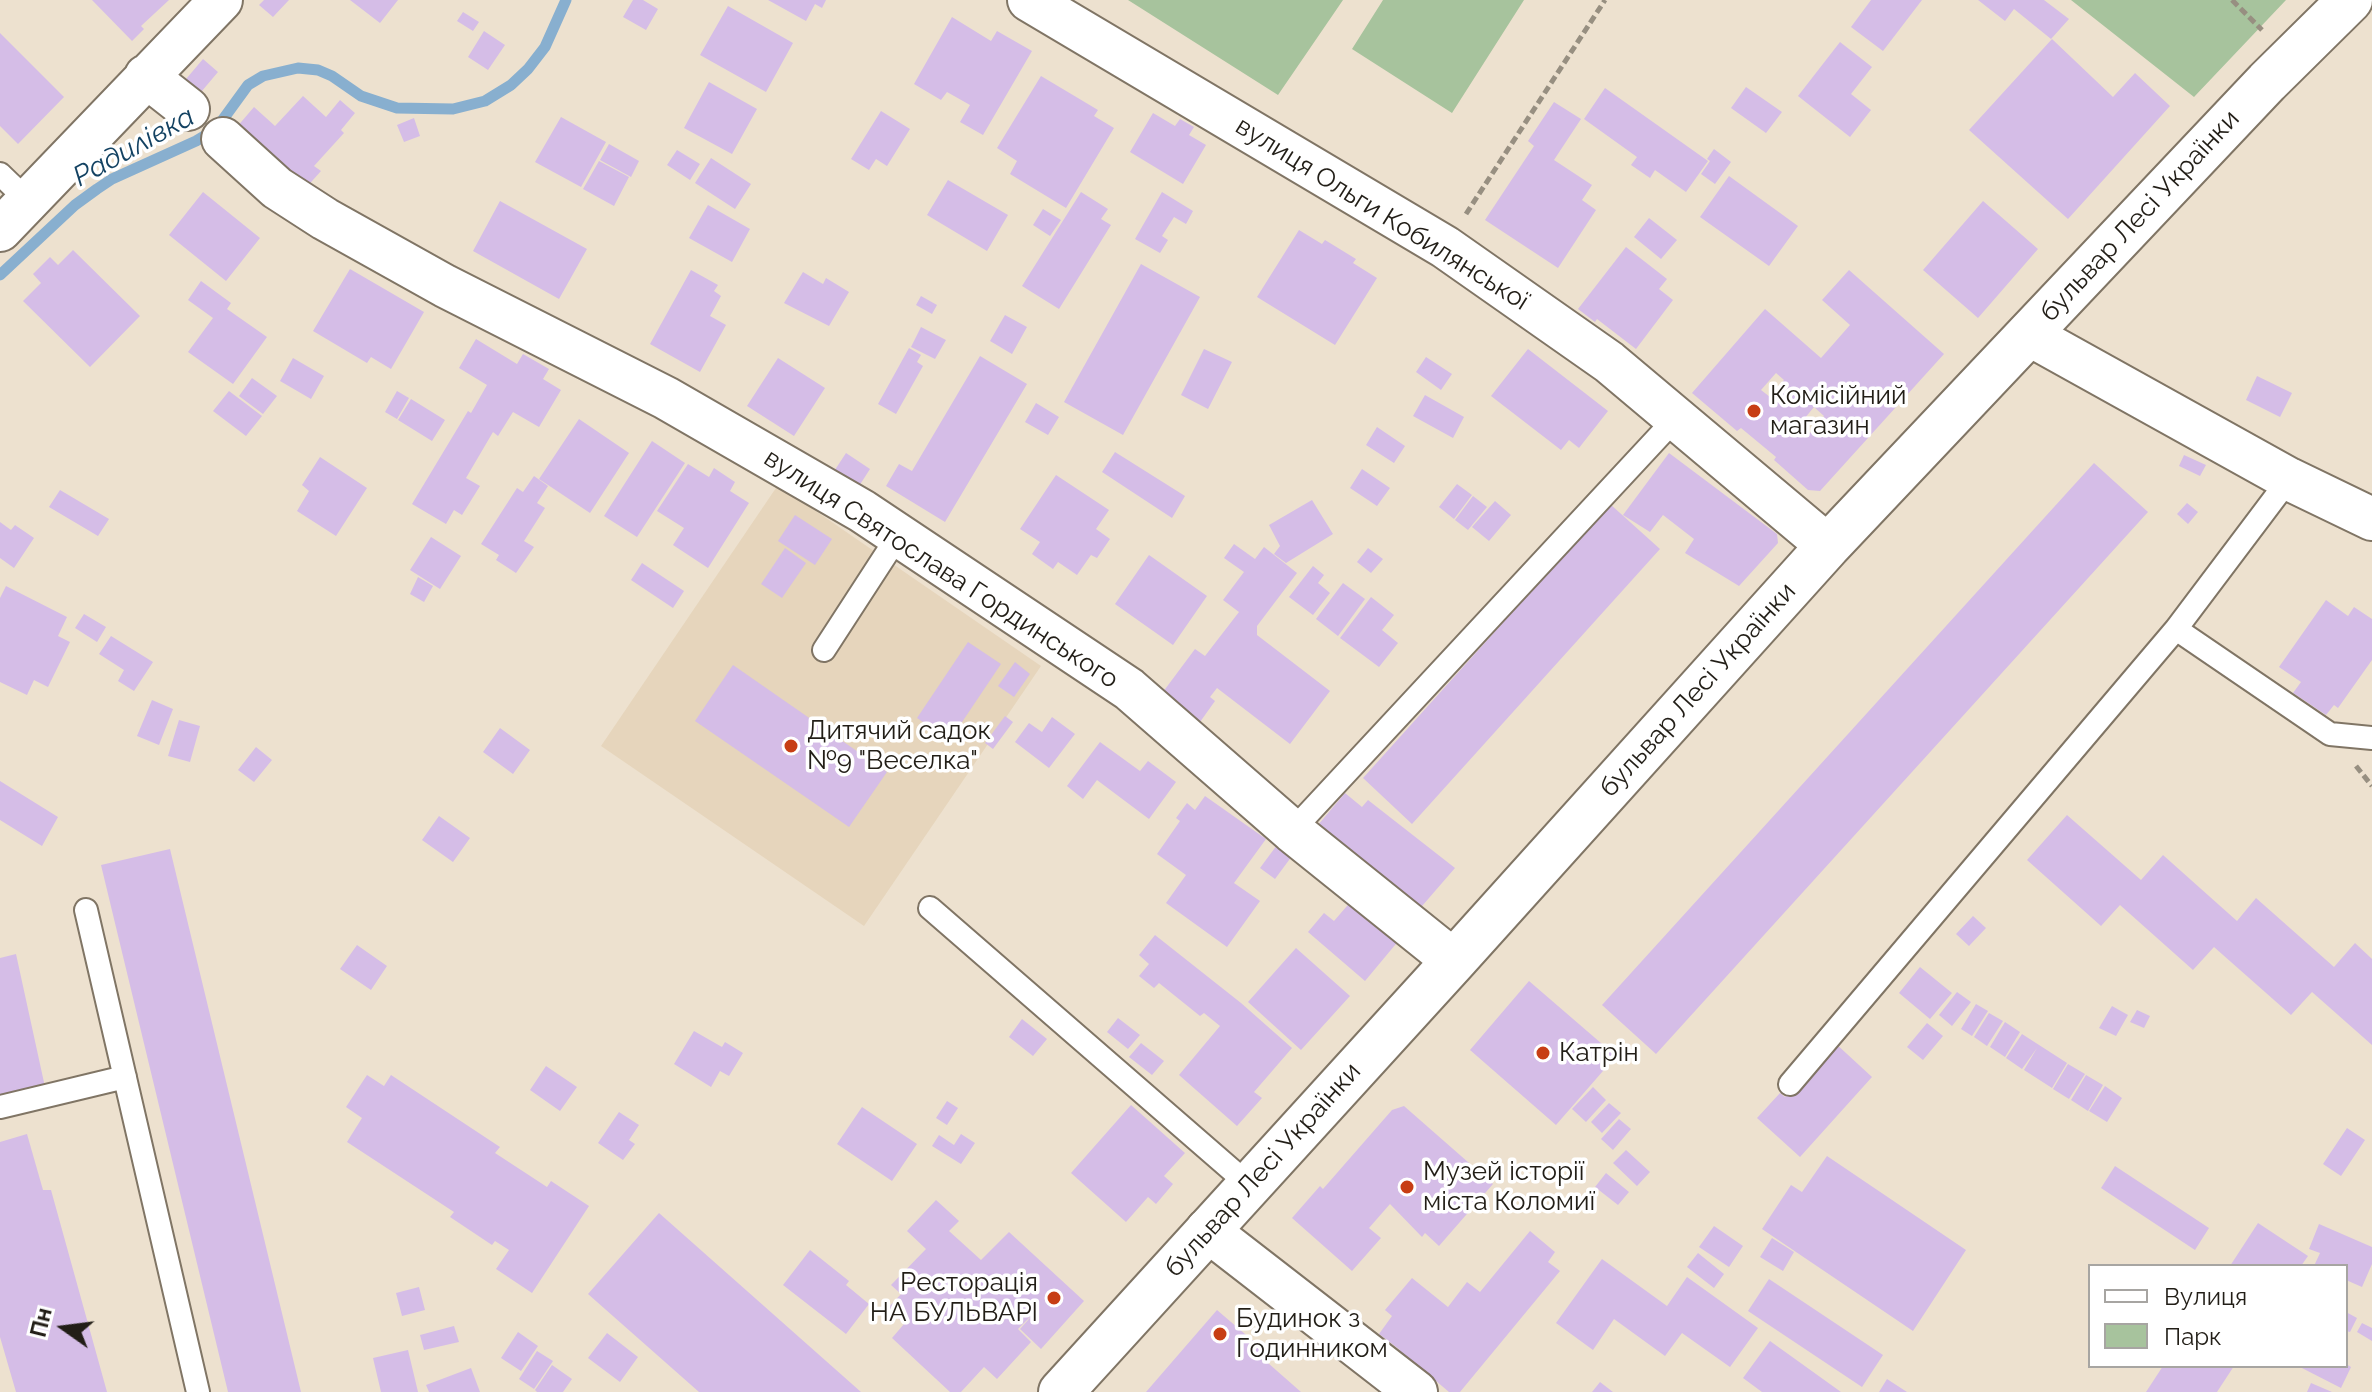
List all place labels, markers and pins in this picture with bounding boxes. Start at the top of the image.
place label: Комісійний магазин [1770,380,1906,442]
marker: Комісійний магазин [1745,402,1763,420]
place label: Дитячий садок №9 "Веселка" [807,715,991,776]
marker: Дитячий садок №9 "Веселка" [782,737,800,755]
place label: Катрін [1559,1037,1639,1069]
marker: Катрін [1534,1044,1552,1062]
place label: Музей історії міста Коломиї [1423,1156,1595,1218]
marker: Музей історії міста Коломиї [1398,1178,1416,1196]
place label: Ресторація НА БУЛЬВАРІ [870,1267,1038,1328]
marker: Ресторація НА БУЛЬВАРІ [1045,1289,1063,1307]
place label: Будинок з Годинником [1236,1303,1388,1364]
marker: Будинок з Годинником [1211,1325,1229,1343]

